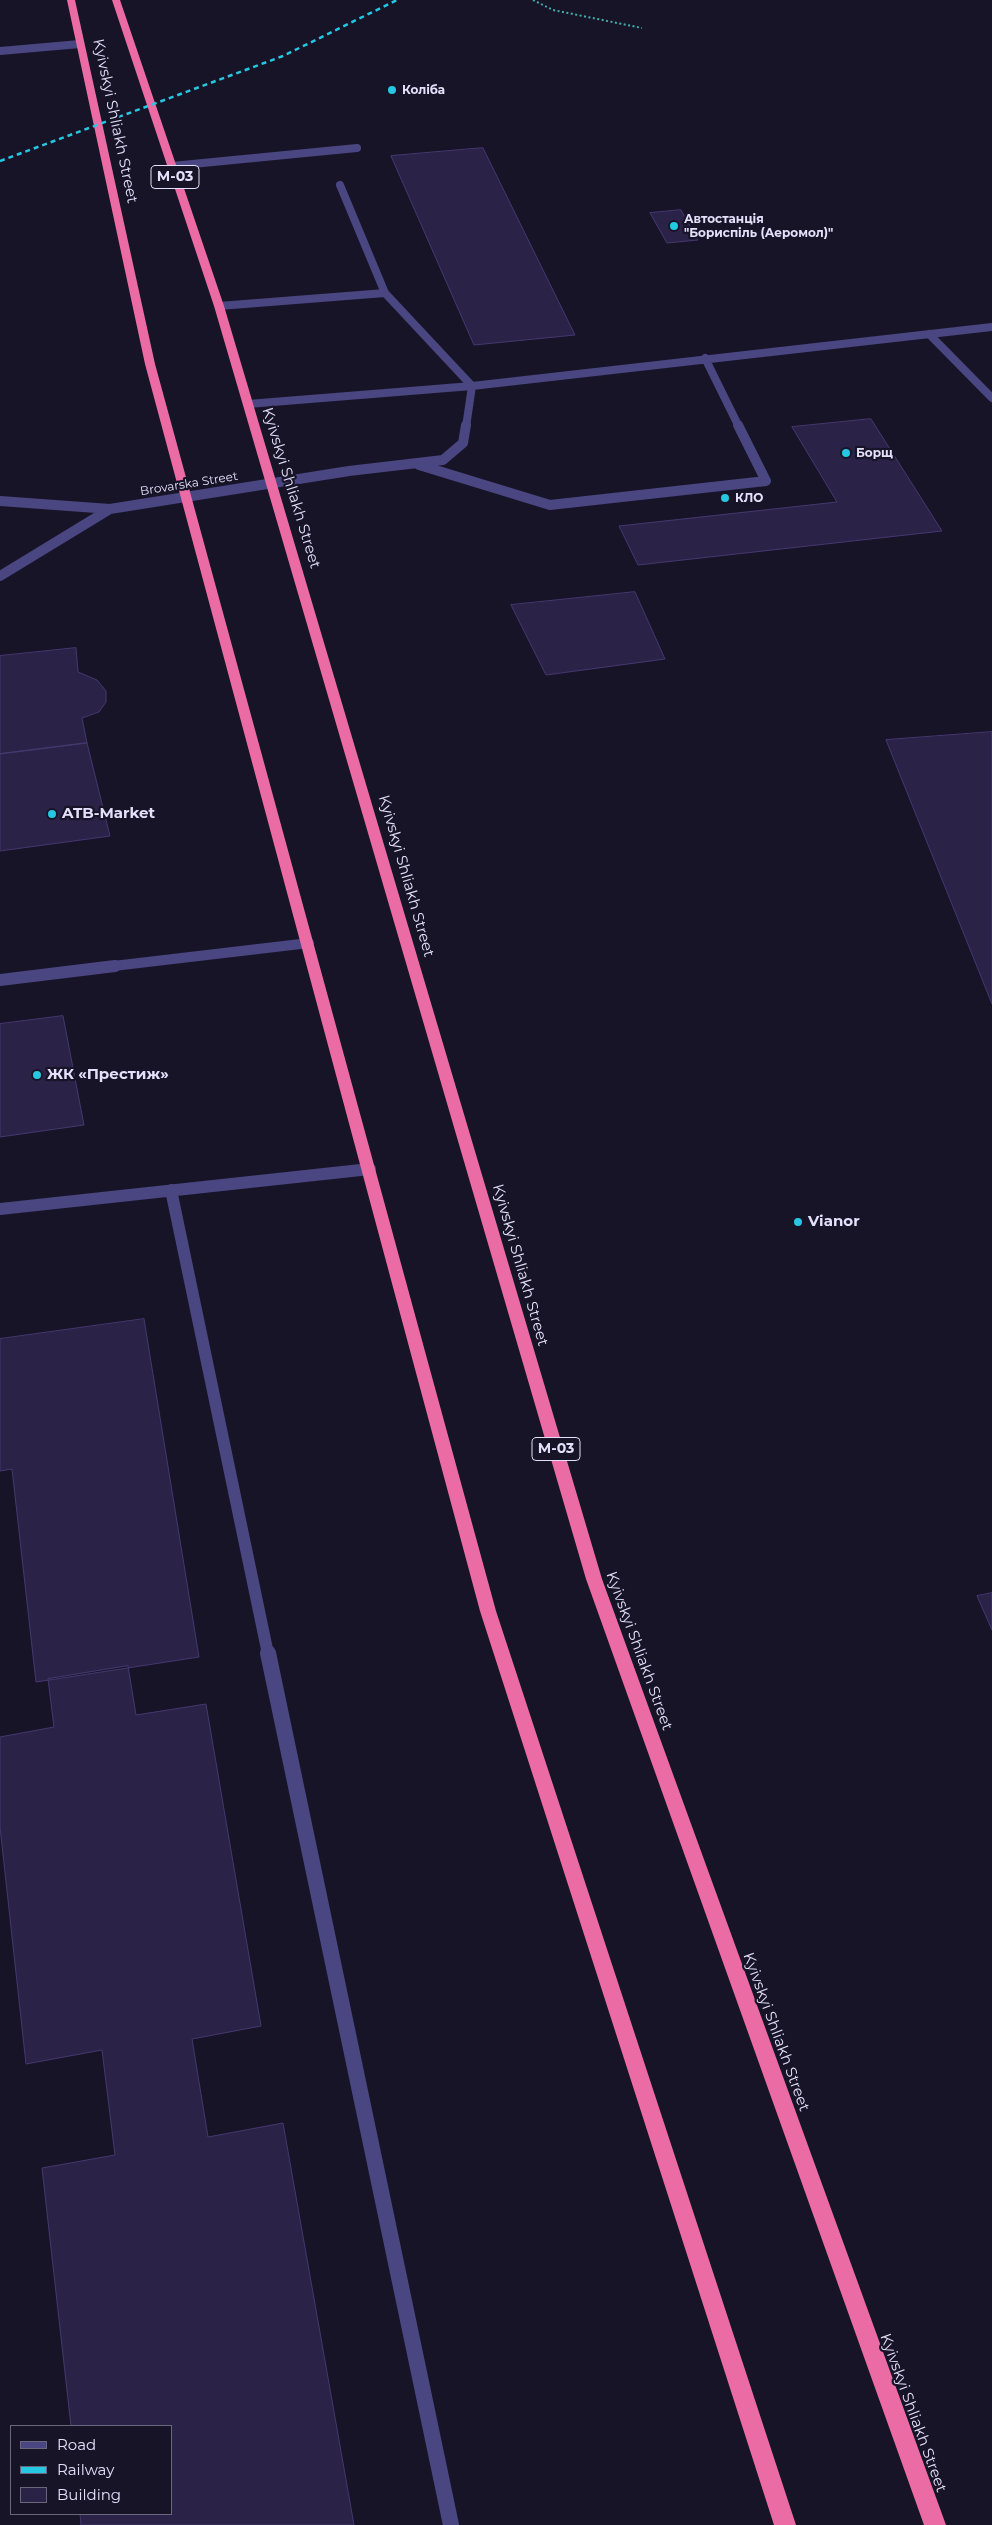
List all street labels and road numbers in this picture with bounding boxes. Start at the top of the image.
street label: Kyivskyi Shliakh Street [89,37,141,205]
road number: М-03 [151,166,199,188]
street label: Kyivskyi Shliakh Street [258,405,324,571]
street label: Brovarska Street [139,469,239,499]
street label: Kyivskyi Shliakh Street [374,793,438,959]
street label: Kyivskyi Shliakh Street [488,1182,552,1348]
road number: М-03 [532,1438,580,1460]
street label: Kyivskyi Shliakh Street [602,1569,676,1733]
street label: Kyivskyi Shliakh Street [739,1950,813,2114]
street label: Kyivskyi Shliakh Street [876,2331,950,2495]

